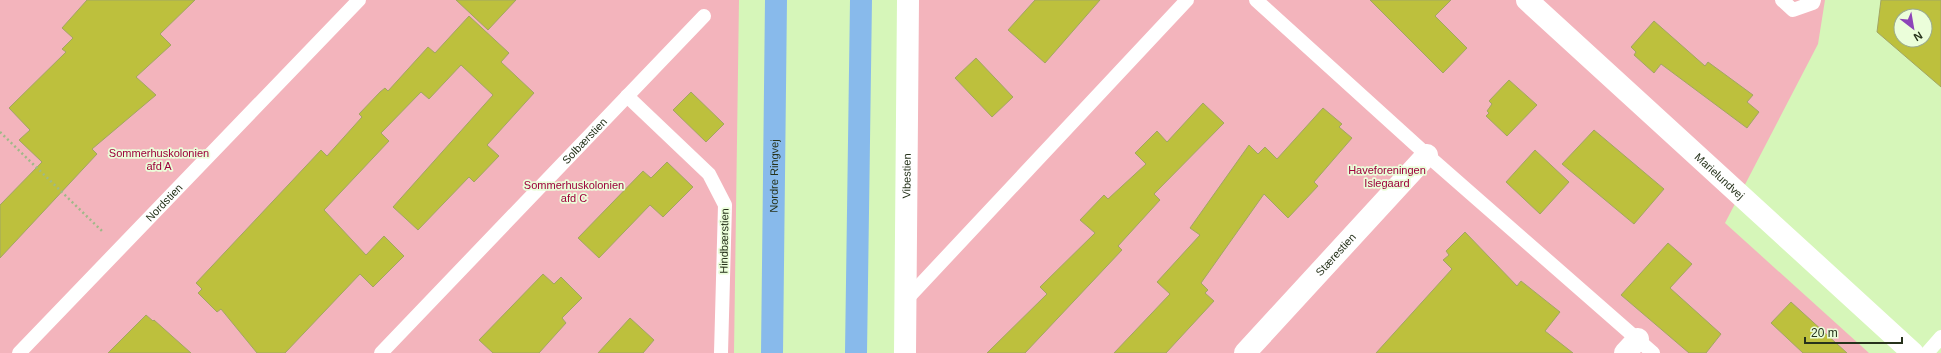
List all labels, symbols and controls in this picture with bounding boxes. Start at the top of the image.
north arrow [1893,8,1933,48]
text: N [1912,29,1925,44]
street label: Solbærstien [560,115,609,166]
street label: Nordre Ringvej [768,139,780,213]
park label: Sommerhuskolonien afd A [109,147,209,172]
street label: Marielundvej [1693,151,1747,202]
street label: Vibestien [900,153,913,199]
park label: Haveforeningen Islegaard [1348,164,1426,189]
park label: Sommerhuskolonien afd C [524,179,624,204]
street label: Nordstien [143,181,185,224]
street label: Hindbærstien [717,208,731,274]
street label: Stærestien [1313,231,1358,278]
scale bar [1805,319,1902,345]
text: 20 m [1811,326,1838,340]

